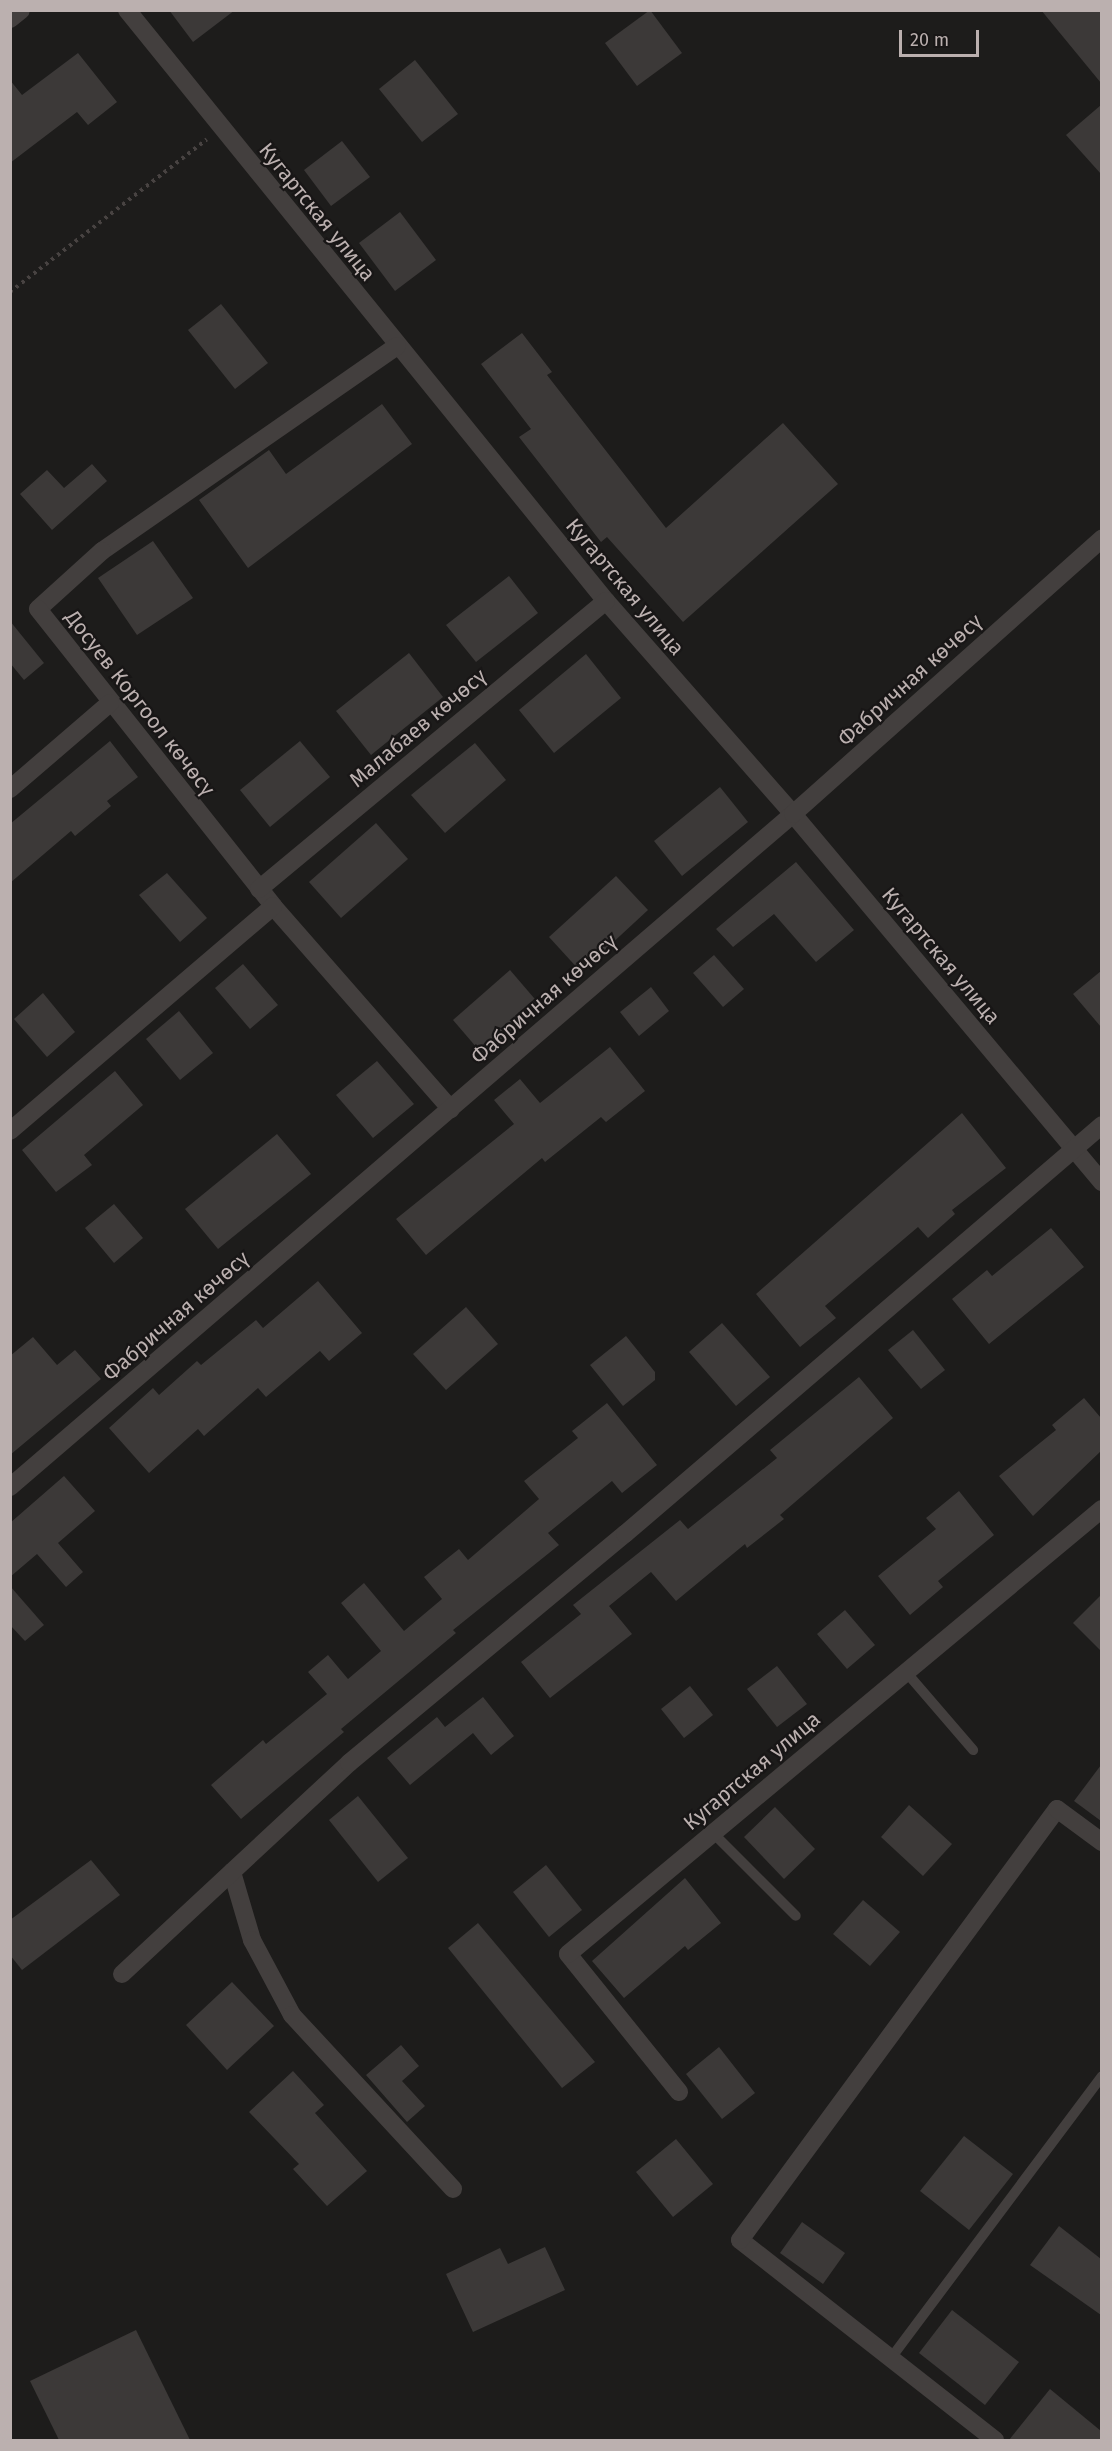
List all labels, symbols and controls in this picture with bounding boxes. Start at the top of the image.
scale bar [902,18,982,56]
text: 20 m [910,29,949,51]
street label: Кугартская улица [253,138,381,286]
street label: Кугартская улица [560,514,690,660]
street label: Досуев Коргоол көчөсү [60,605,220,801]
street label: Фабричная көчөсү [833,609,987,751]
street label: Малабаев көчөсү [345,663,491,793]
street label: Кугартская улица [876,883,1006,1029]
street label: Фабричная көчөсү [466,929,622,1069]
street label: Фабричная көчөсү [98,1246,254,1386]
street label: Кугартская улица [679,1706,825,1836]

